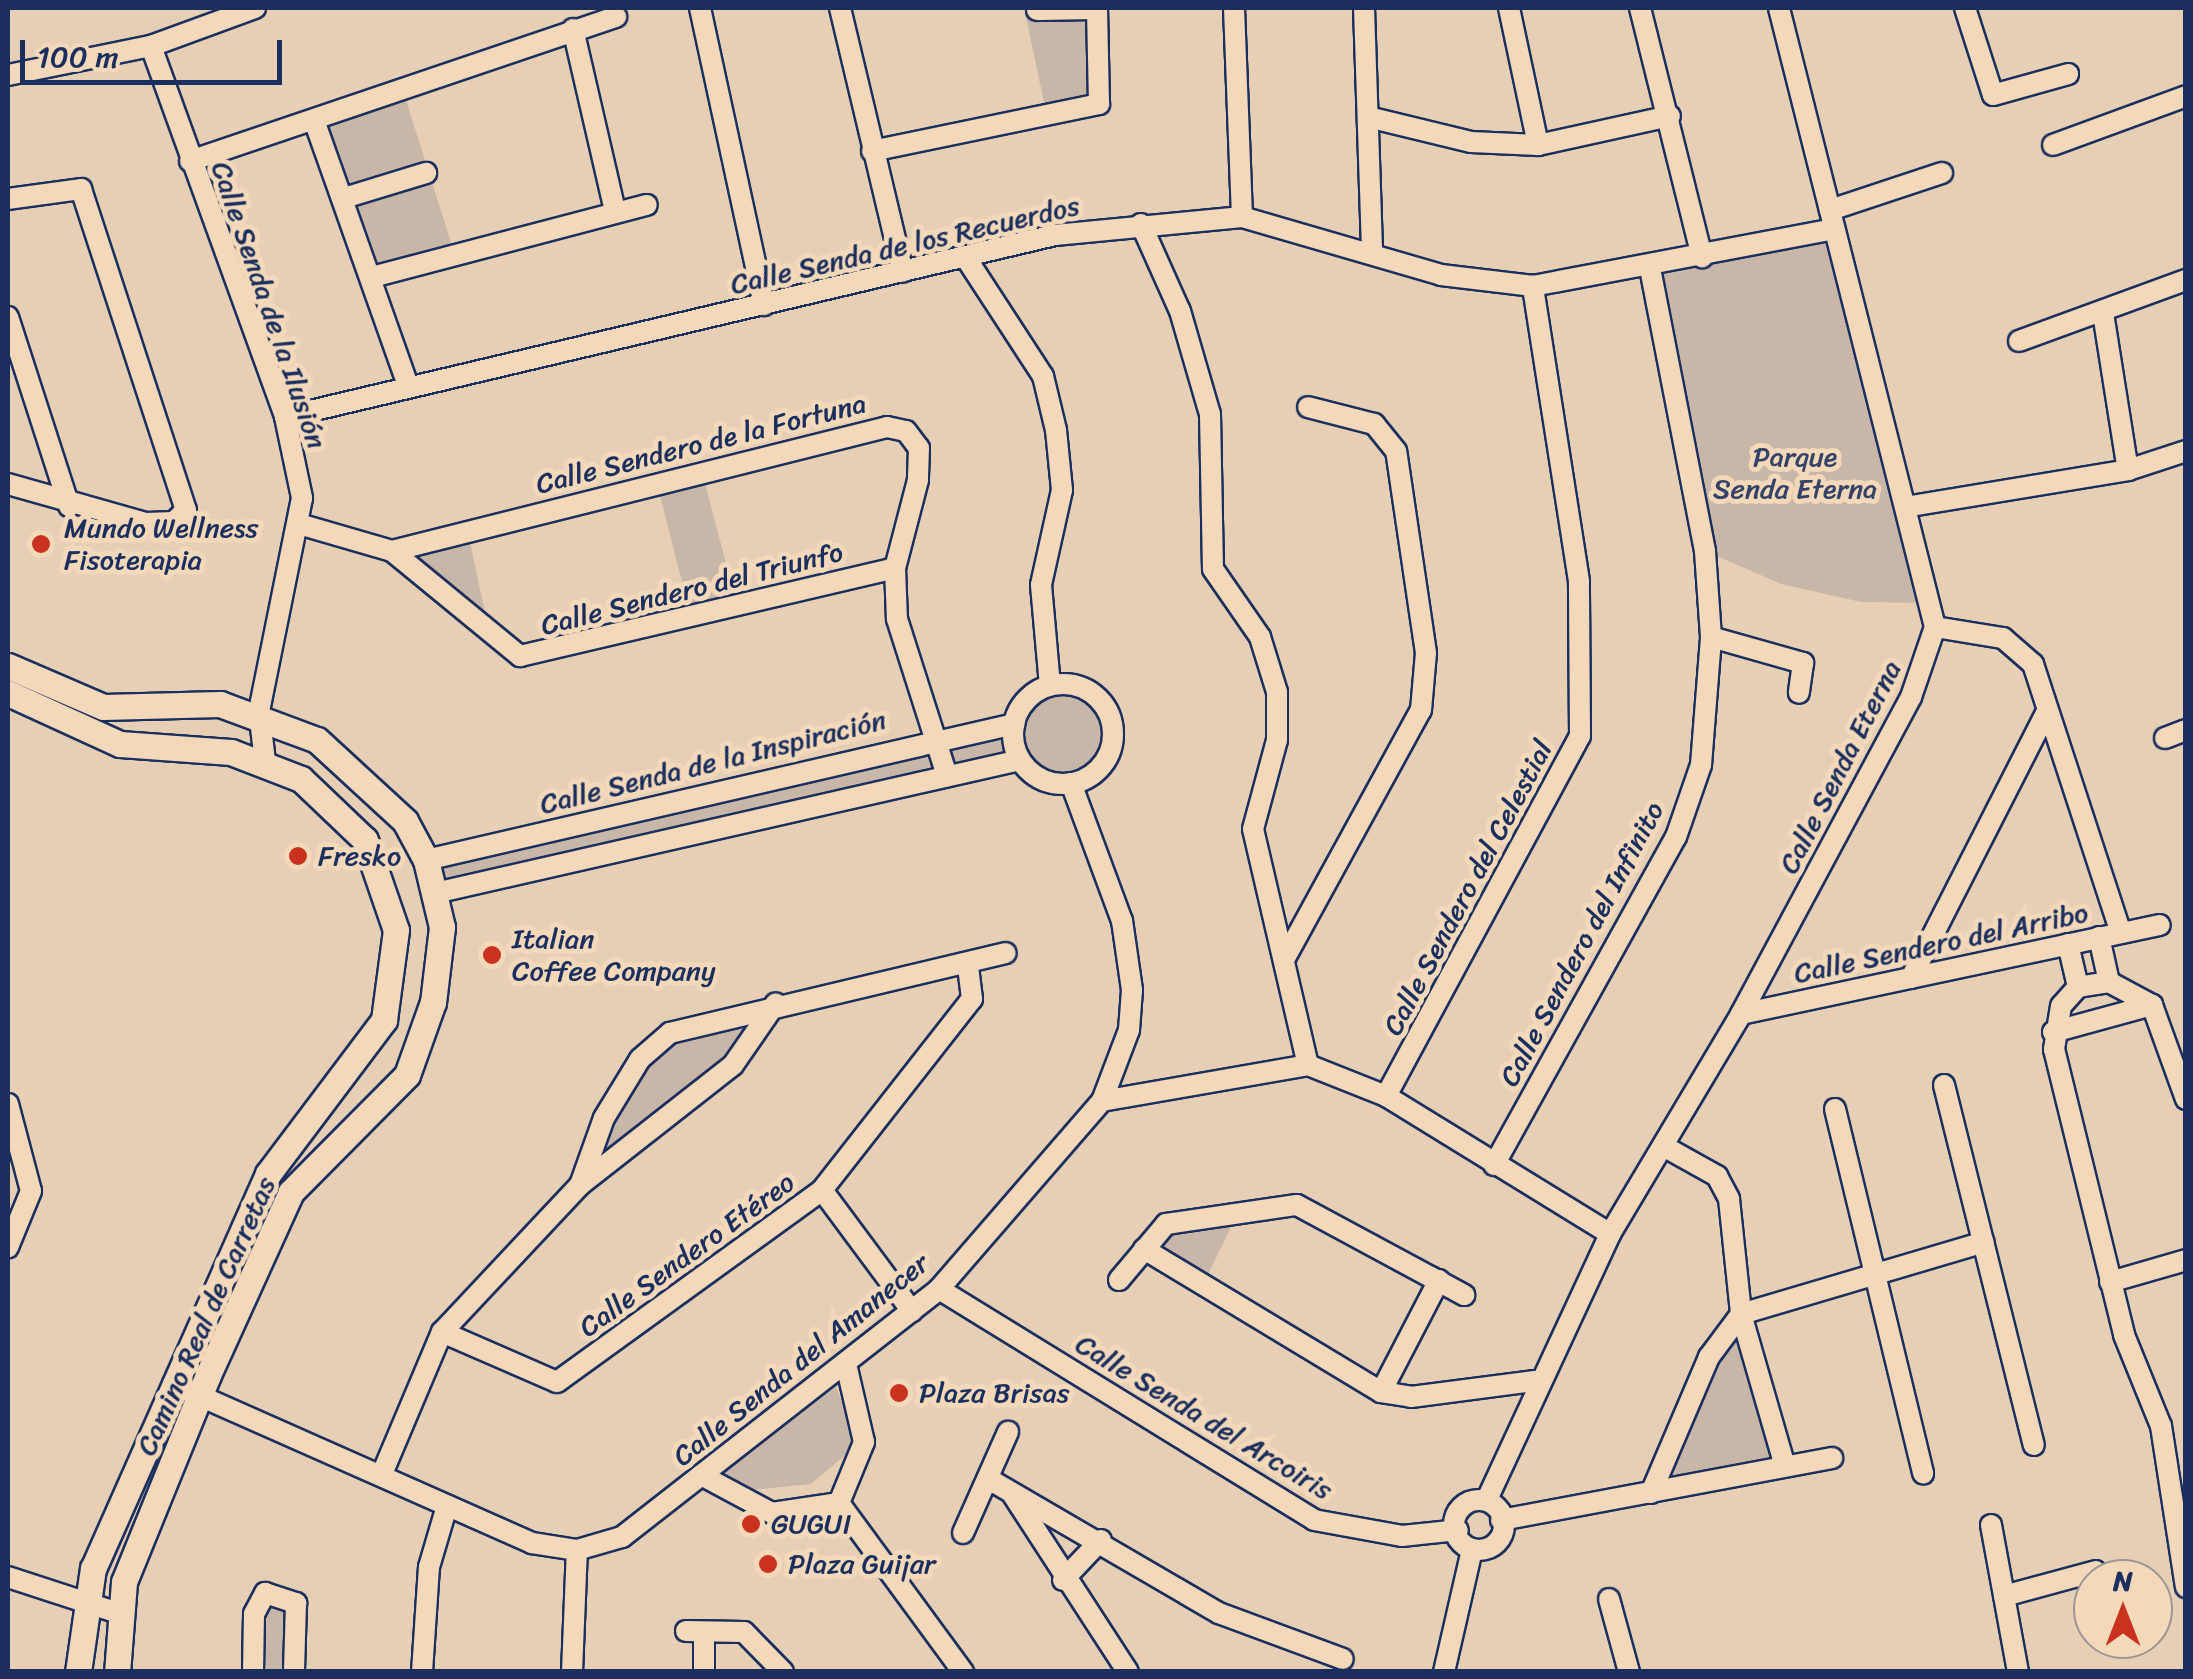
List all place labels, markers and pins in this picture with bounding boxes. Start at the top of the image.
place label: Mundo Wellness Fisoterapia [64,511,261,577]
marker: Mundo Wellness Fisoterapia [28,531,54,557]
place label: Fresko [318,839,401,873]
marker: Fresko [287,845,309,867]
place label: Italian Coffee Company [512,922,715,988]
marker: Italian Coffee Company [481,944,503,966]
place label: Plaza Brisas [919,1376,1068,1410]
marker: Plaza Brisas [888,1382,910,1404]
place label: GUGUI [771,1507,851,1541]
marker: GUGUI [740,1513,762,1535]
place label: Plaza Guijar [788,1547,936,1581]
marker: Plaza Guijar [757,1553,779,1575]

